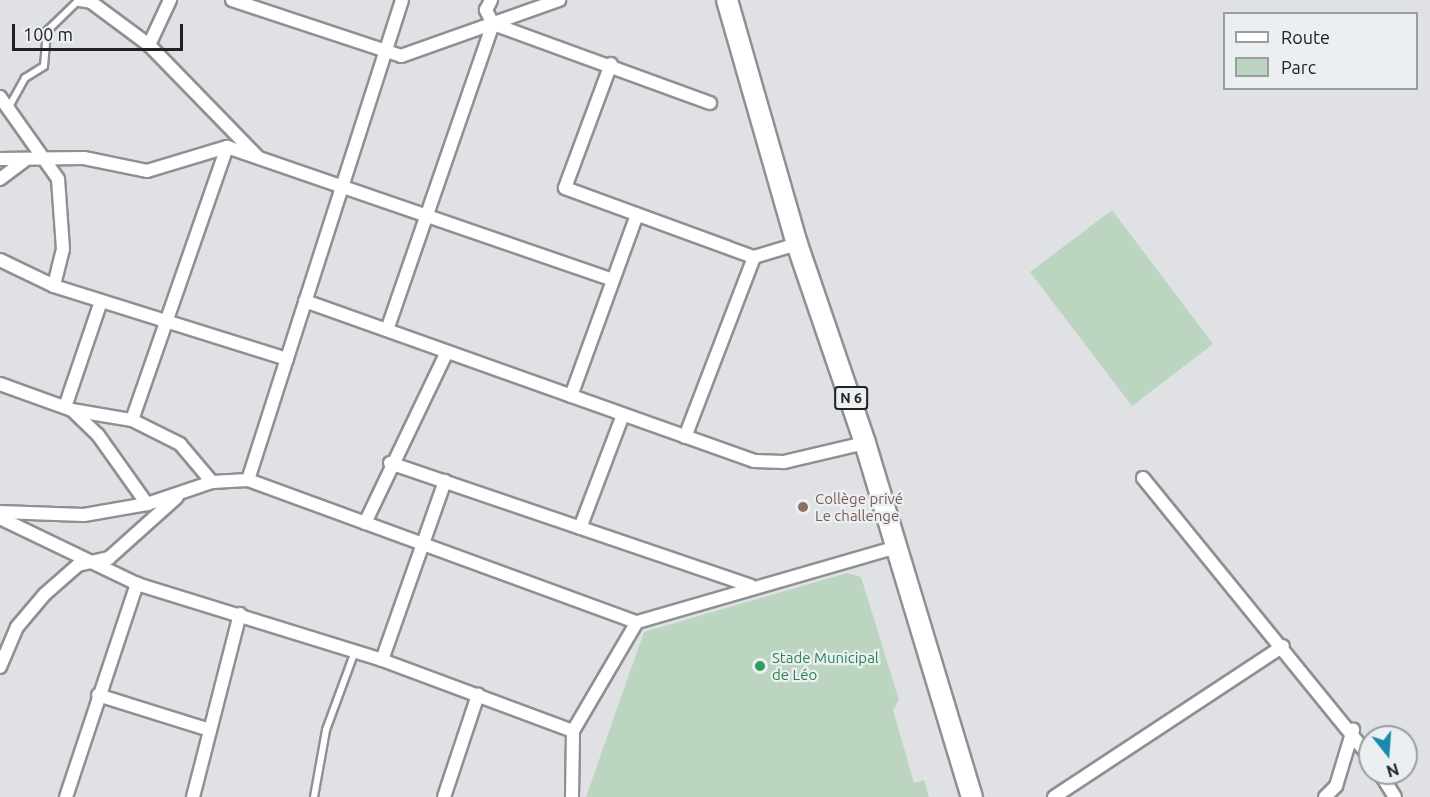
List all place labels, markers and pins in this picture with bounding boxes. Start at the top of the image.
place label: Collège privé Le challenge [815,489,903,524]
marker: Collège privé Le challenge [796,500,810,514]
place label: Stade Municipal de Léo [772,648,879,683]
marker: Stade Municipal de Léo [753,659,767,673]

